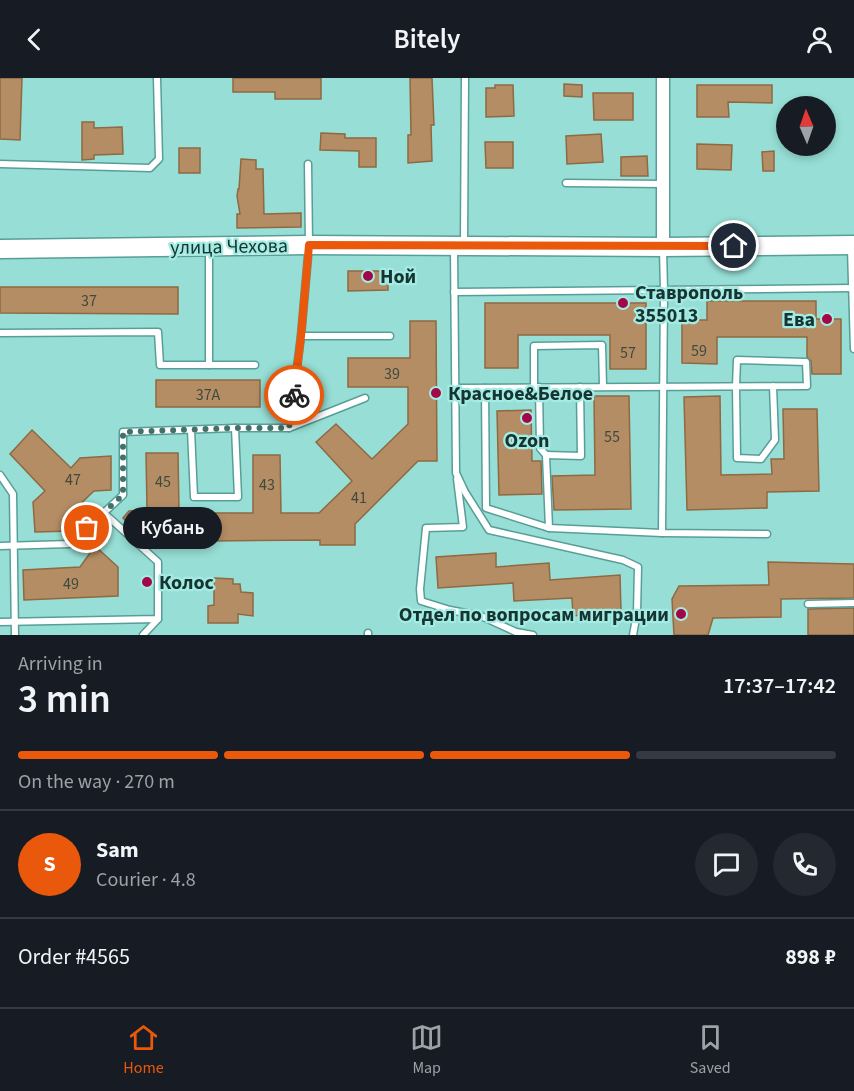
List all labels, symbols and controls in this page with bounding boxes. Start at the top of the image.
text: Bitely [394,20,460,59]
icon: back [18,23,51,56]
icon: person [803,23,836,56]
north arrow [776,96,836,156]
map controls [776,96,836,156]
pin [708,220,759,271]
icon: home [717,229,750,262]
street label: улица Чехова [170,232,288,262]
place label: Ной [380,263,416,291]
marker: Ной [361,269,375,283]
place label: Ставрополь 355013 [635,279,743,330]
house number: 37 [81,290,97,312]
marker: Ставрополь 355013 [616,296,630,310]
place label: Ева [783,306,815,334]
marker: Ева [820,312,834,326]
house number: 59 [691,340,707,362]
house number: 57 [620,342,636,364]
house number: 39 [384,363,400,385]
courier [264,365,324,425]
icon: bike [278,379,311,412]
place label: Красное&Белое [448,380,593,408]
house number: 37А [196,384,221,406]
marker: Красное&Белое [429,386,443,400]
marker: Ozon [520,411,534,425]
house number: 55 [604,426,620,448]
place label: Ozon [505,427,549,455]
house number: 47 [65,469,81,491]
house number: 45 [155,471,171,493]
house number: 43 [259,474,275,496]
house number: 41 [351,487,367,509]
pin [61,502,112,553]
callout: Кубань [123,507,222,549]
icon: bag [70,511,103,544]
text: Кубань [140,514,205,542]
place label: Колос [159,569,214,597]
house number: 49 [63,573,79,595]
marker: Колос [140,575,154,589]
place label: Отдел по вопросам миграции [399,601,669,629]
marker: Отдел по вопросам миграции [674,607,688,621]
text: Arriving in [18,650,103,678]
text: 17:37–17:42 [723,670,836,702]
text: 3 min [18,672,111,728]
text: On the way · 270 m [18,768,175,796]
button: chat [695,833,758,896]
button: phone [773,833,836,896]
text: Sam [96,834,139,866]
text: S [43,848,56,880]
text: Courier · 4.8 [96,866,196,894]
text: Order #4565 [18,941,130,973]
text: 898 ₽ [785,941,836,973]
tab: Home [123,1021,164,1079]
tab: Map [410,1021,443,1079]
tab: Saved [690,1021,731,1079]

